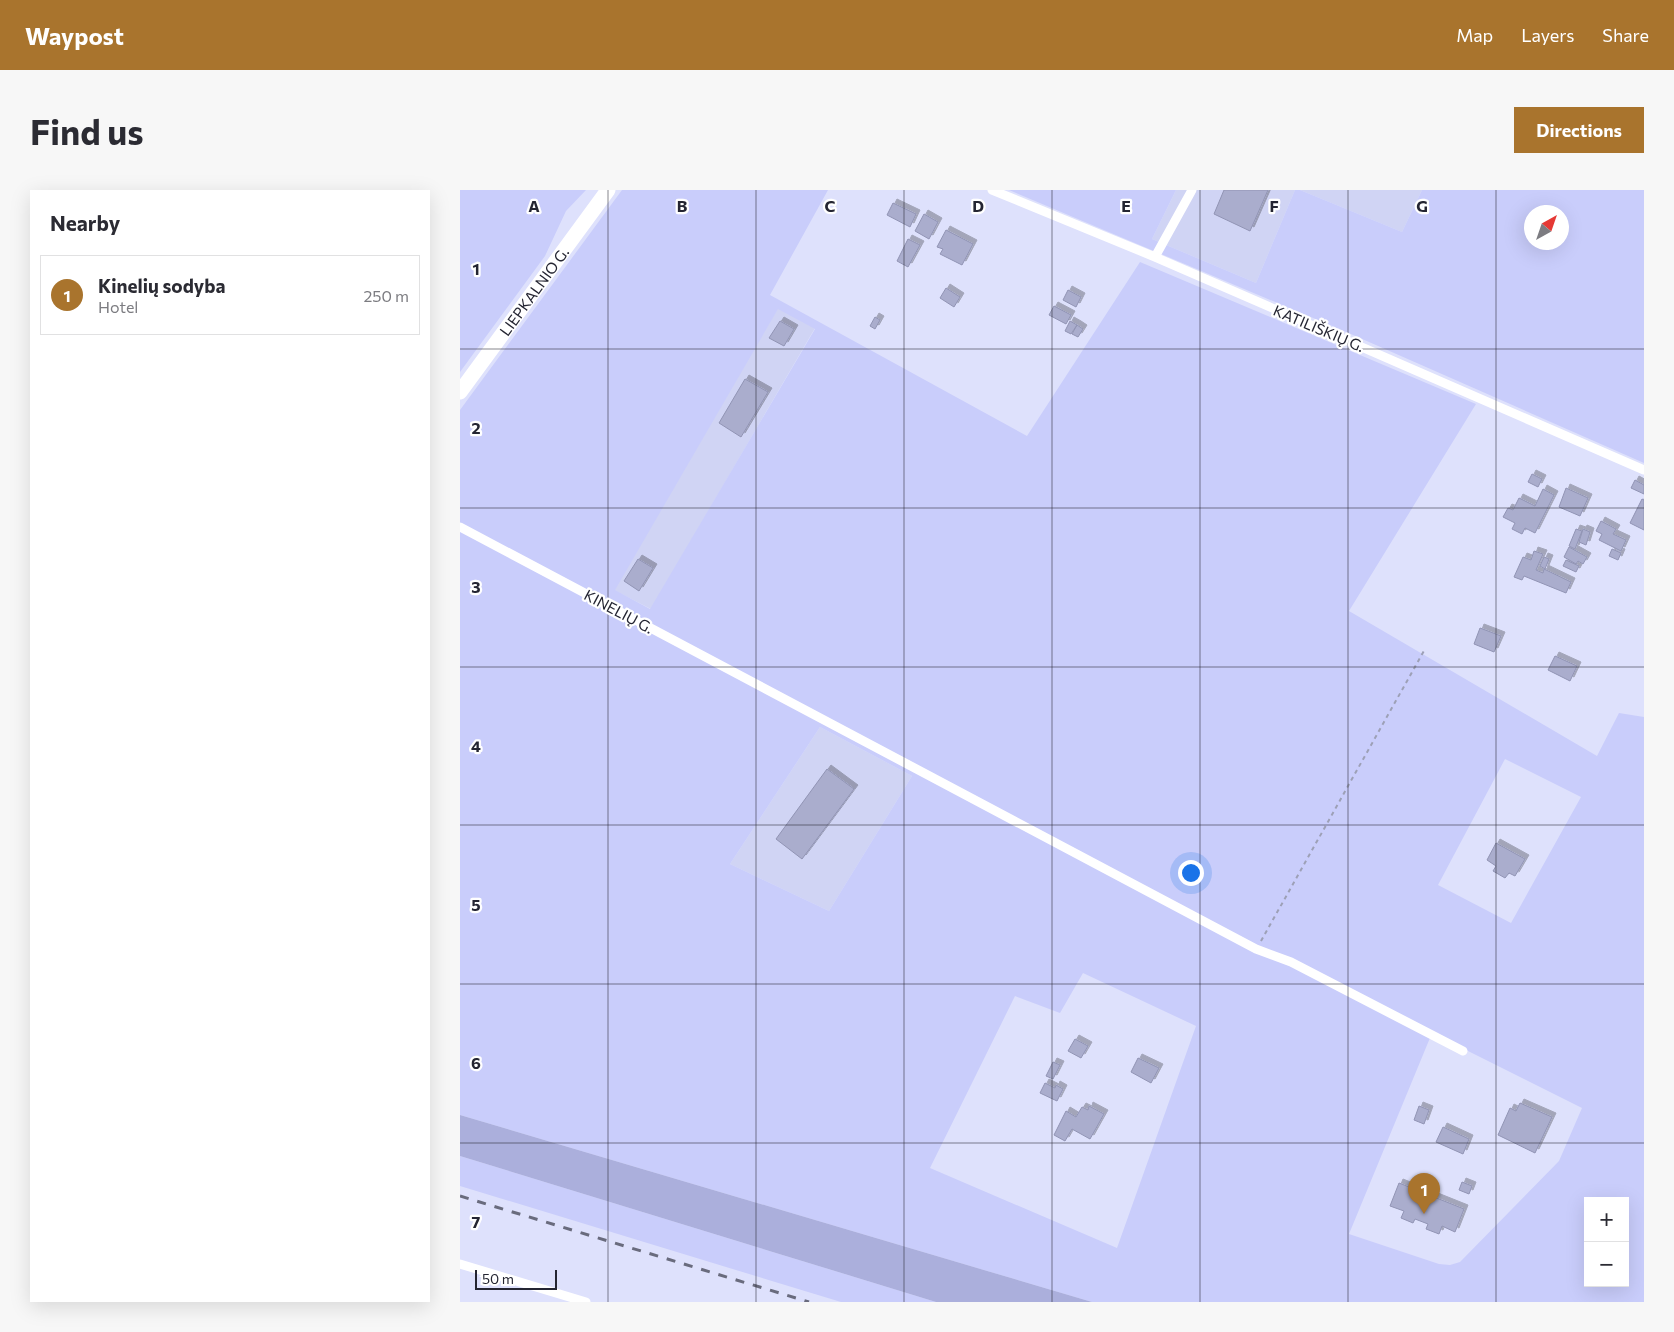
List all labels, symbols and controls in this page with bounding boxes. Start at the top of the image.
text: Waypost [25,21,124,50]
text: Map [1456,24,1493,46]
text: Layers [1521,24,1574,46]
text: Share [1602,24,1649,46]
button: Directions [1514,107,1644,153]
text: Find us [30,109,144,152]
text: A [528,196,540,215]
text: B [677,196,688,215]
text: C [825,196,836,215]
text: D [972,196,984,215]
text: E [1121,196,1131,215]
text: F [1269,196,1279,215]
text: G [1416,196,1428,215]
north arrow [1524,205,1569,250]
text: Nearby [50,210,120,235]
street label: LIEPKALNIO G. [495,243,572,339]
text: 1 [472,259,480,278]
text: Kinelių sodyba [98,274,226,297]
text: 1 [63,286,71,305]
text: 250 m [363,286,409,305]
text: Hotel [98,297,138,316]
street label: KATILIŠKIŲ G. [1271,300,1368,355]
text: 2 [471,418,481,437]
text: 3 [471,577,481,596]
street label: KINELIŲ G. [581,585,657,637]
text: 4 [471,736,481,755]
your location [1178,860,1204,886]
text: 5 [471,895,481,914]
text: 6 [471,1053,481,1072]
pin: 1 [1408,1173,1440,1214]
map controls [1584,1197,1629,1287]
button: + [1584,1197,1629,1242]
text: 7 [472,1212,481,1231]
button: − [1584,1242,1629,1287]
scale bar [475,1267,558,1290]
text: 50 m [482,1270,514,1287]

